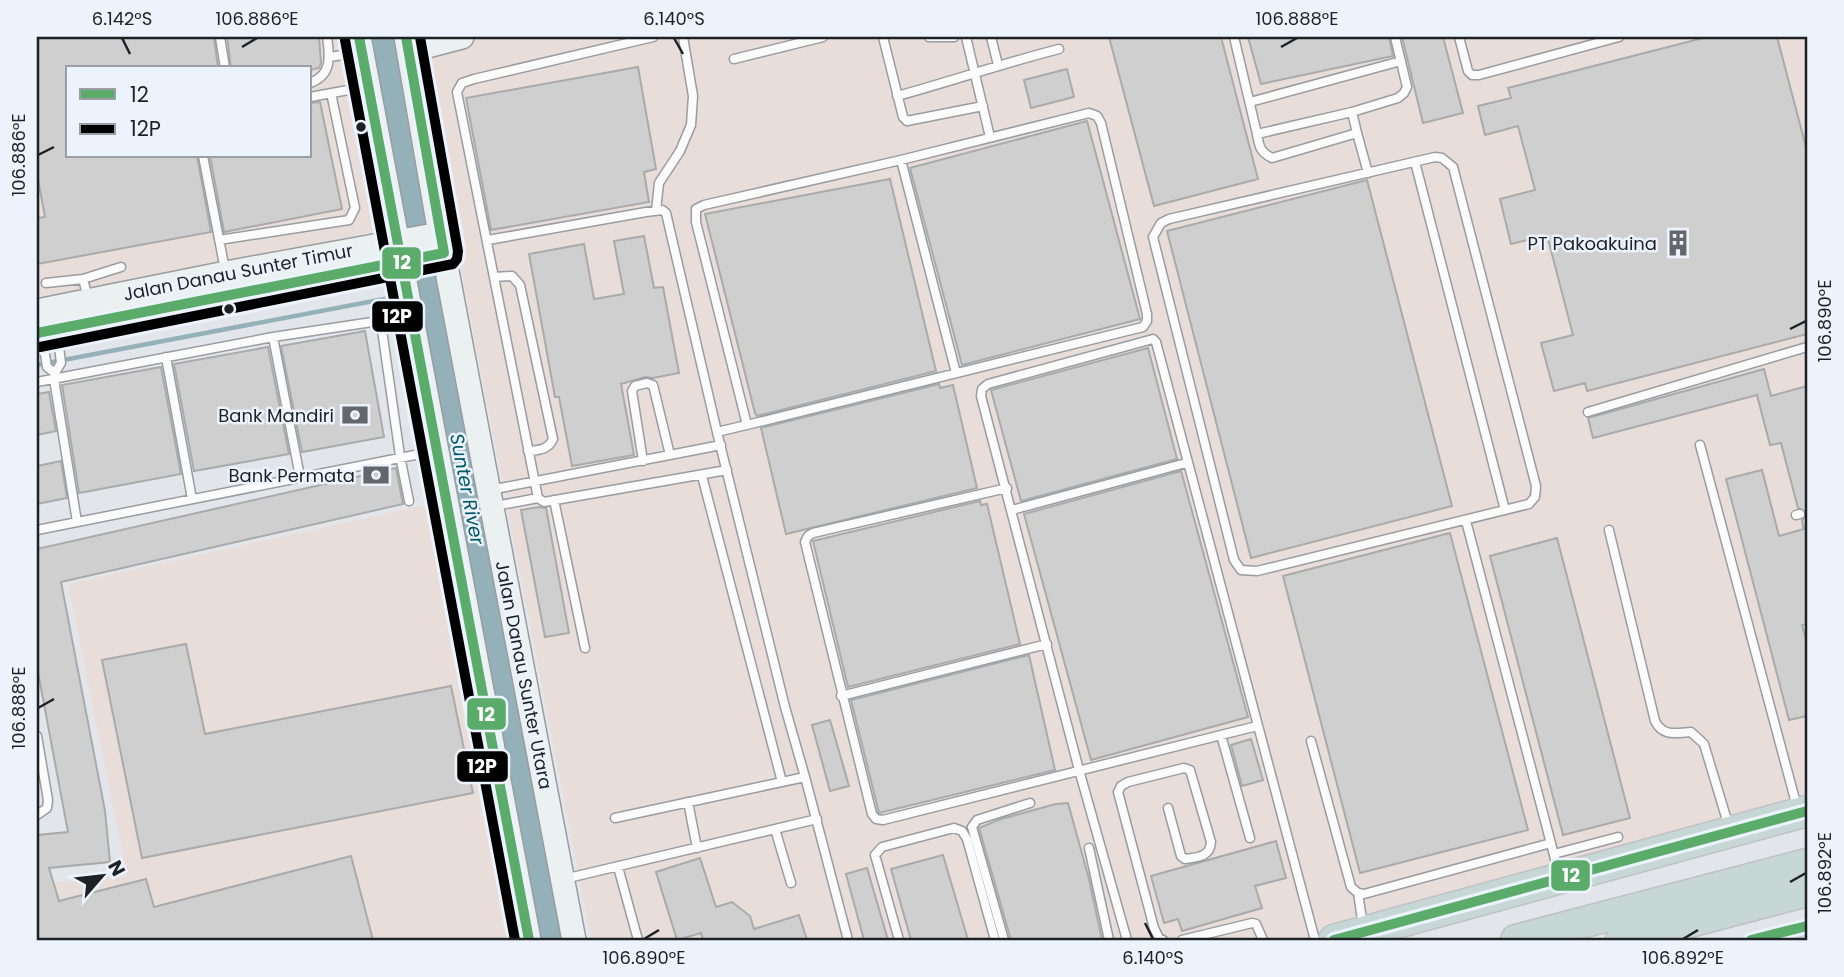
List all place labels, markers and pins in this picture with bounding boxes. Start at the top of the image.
unlabelled marker [354,120,368,134]
building icon: PT Pakoakuina [1663,228,1693,258]
place label: PT Pakoakuina [1528,231,1657,256]
unlabelled marker [222,302,236,316]
bank icon: Bank Mandiri [340,400,370,430]
place label: Bank Mandiri [218,403,334,428]
bank icon: Bank Permata [361,460,391,490]
place label: Bank Permata [228,463,355,488]

